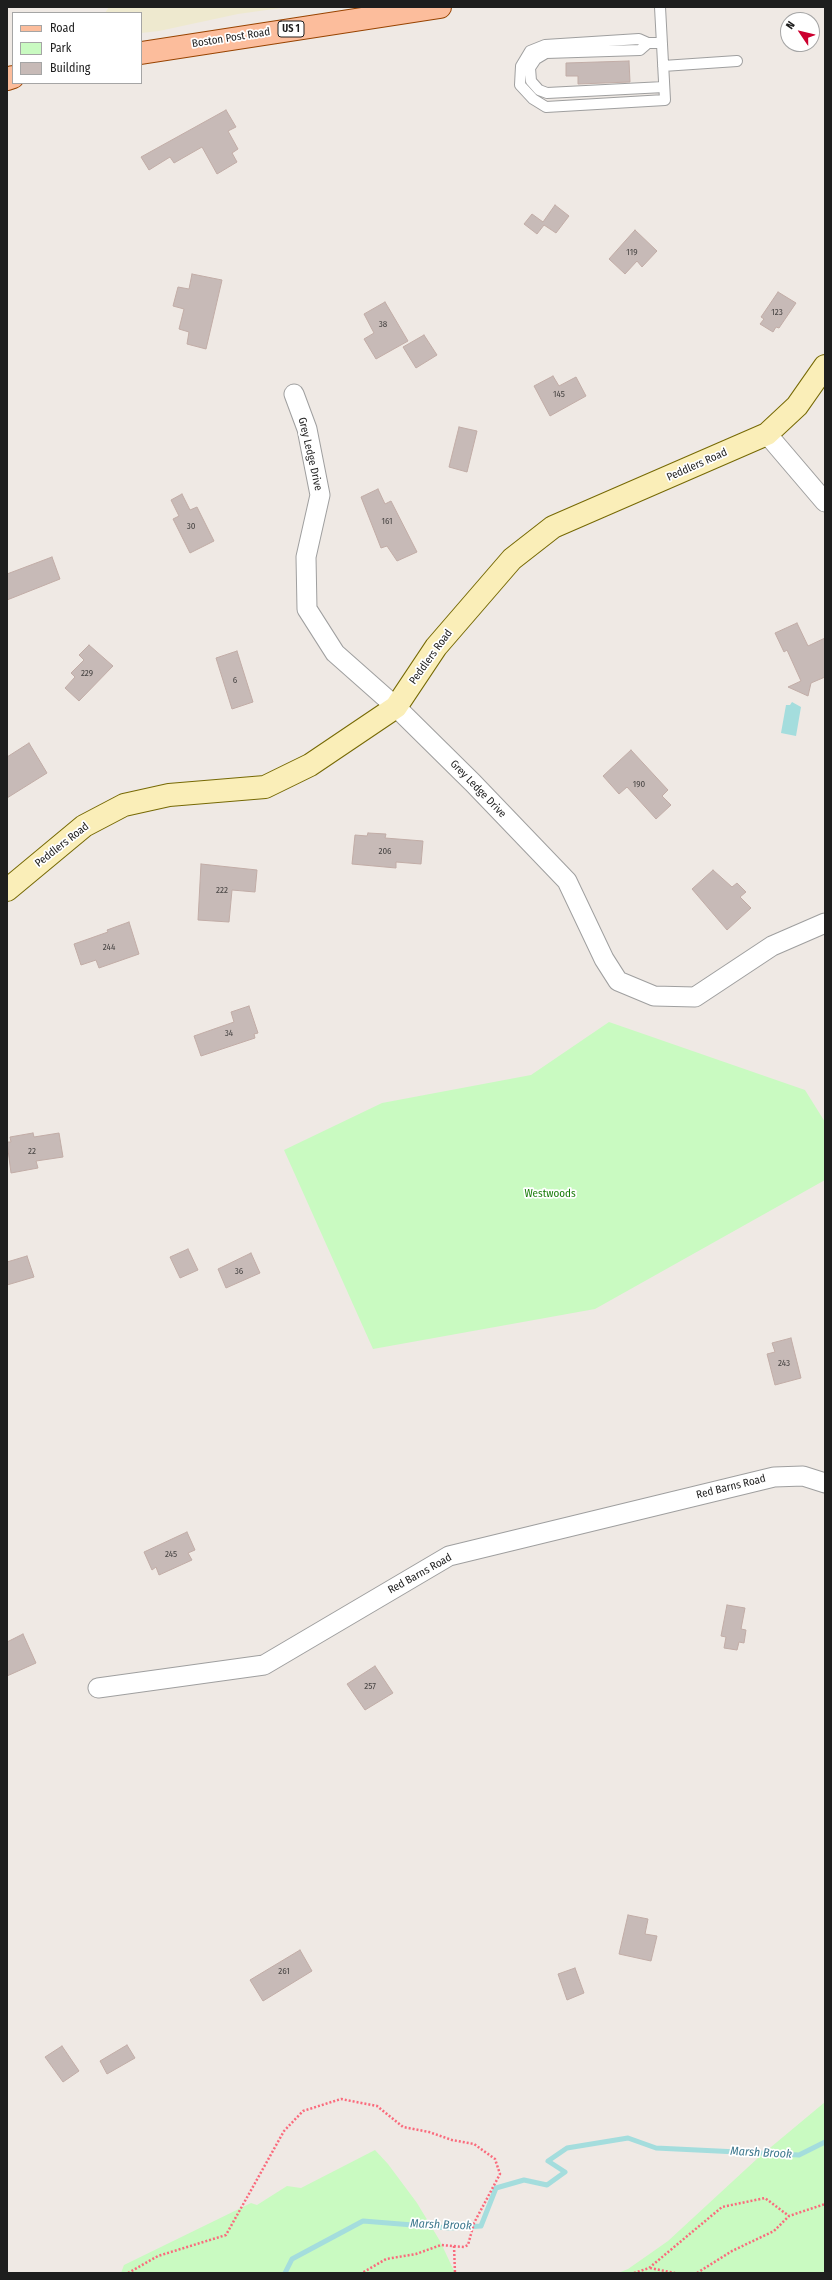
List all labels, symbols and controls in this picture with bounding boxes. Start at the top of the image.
legend [12,12,142,84]
north arrow [780,12,820,52]
text: N [783,19,798,32]
text: Road [50,21,75,35]
road number: US 1 [278,21,304,37]
street label: Boston Post Road [191,25,271,51]
text: Park [50,41,71,55]
text: Building [50,61,90,75]
house number: 119 [626,247,638,257]
house number: 123 [771,307,783,317]
house number: 38 [379,319,387,329]
house number: 145 [553,389,565,399]
street label: Grey Ledge Drive [295,416,325,492]
street label: Peddlers Road [665,446,729,484]
house number: 161 [381,516,393,526]
house number: 30 [187,521,195,531]
street label: Peddlers Road [407,627,455,687]
house number: 229 [81,668,93,678]
house number: 6 [233,675,237,685]
street label: Grey Ledge Drive [447,757,509,821]
house number: 190 [633,779,645,789]
street label: Peddlers Road [32,820,92,870]
house number: 206 [378,846,392,856]
house number: 222 [216,885,228,895]
house number: 244 [103,942,115,952]
house number: 34 [225,1028,233,1038]
house number: 22 [28,1146,36,1156]
park label: Westwoods [524,1187,576,1201]
house number: 36 [235,1266,243,1276]
house number: 243 [778,1358,790,1368]
street label: Red Barns Road [695,1472,767,1502]
house number: 245 [165,1549,177,1559]
street label: Red Barns Road [386,1551,454,1597]
house number: 257 [364,1681,376,1691]
house number: 261 [278,1966,290,1976]
water label: Marsh Brook [730,2144,792,2162]
water label: Marsh Brook [410,2217,472,2233]

